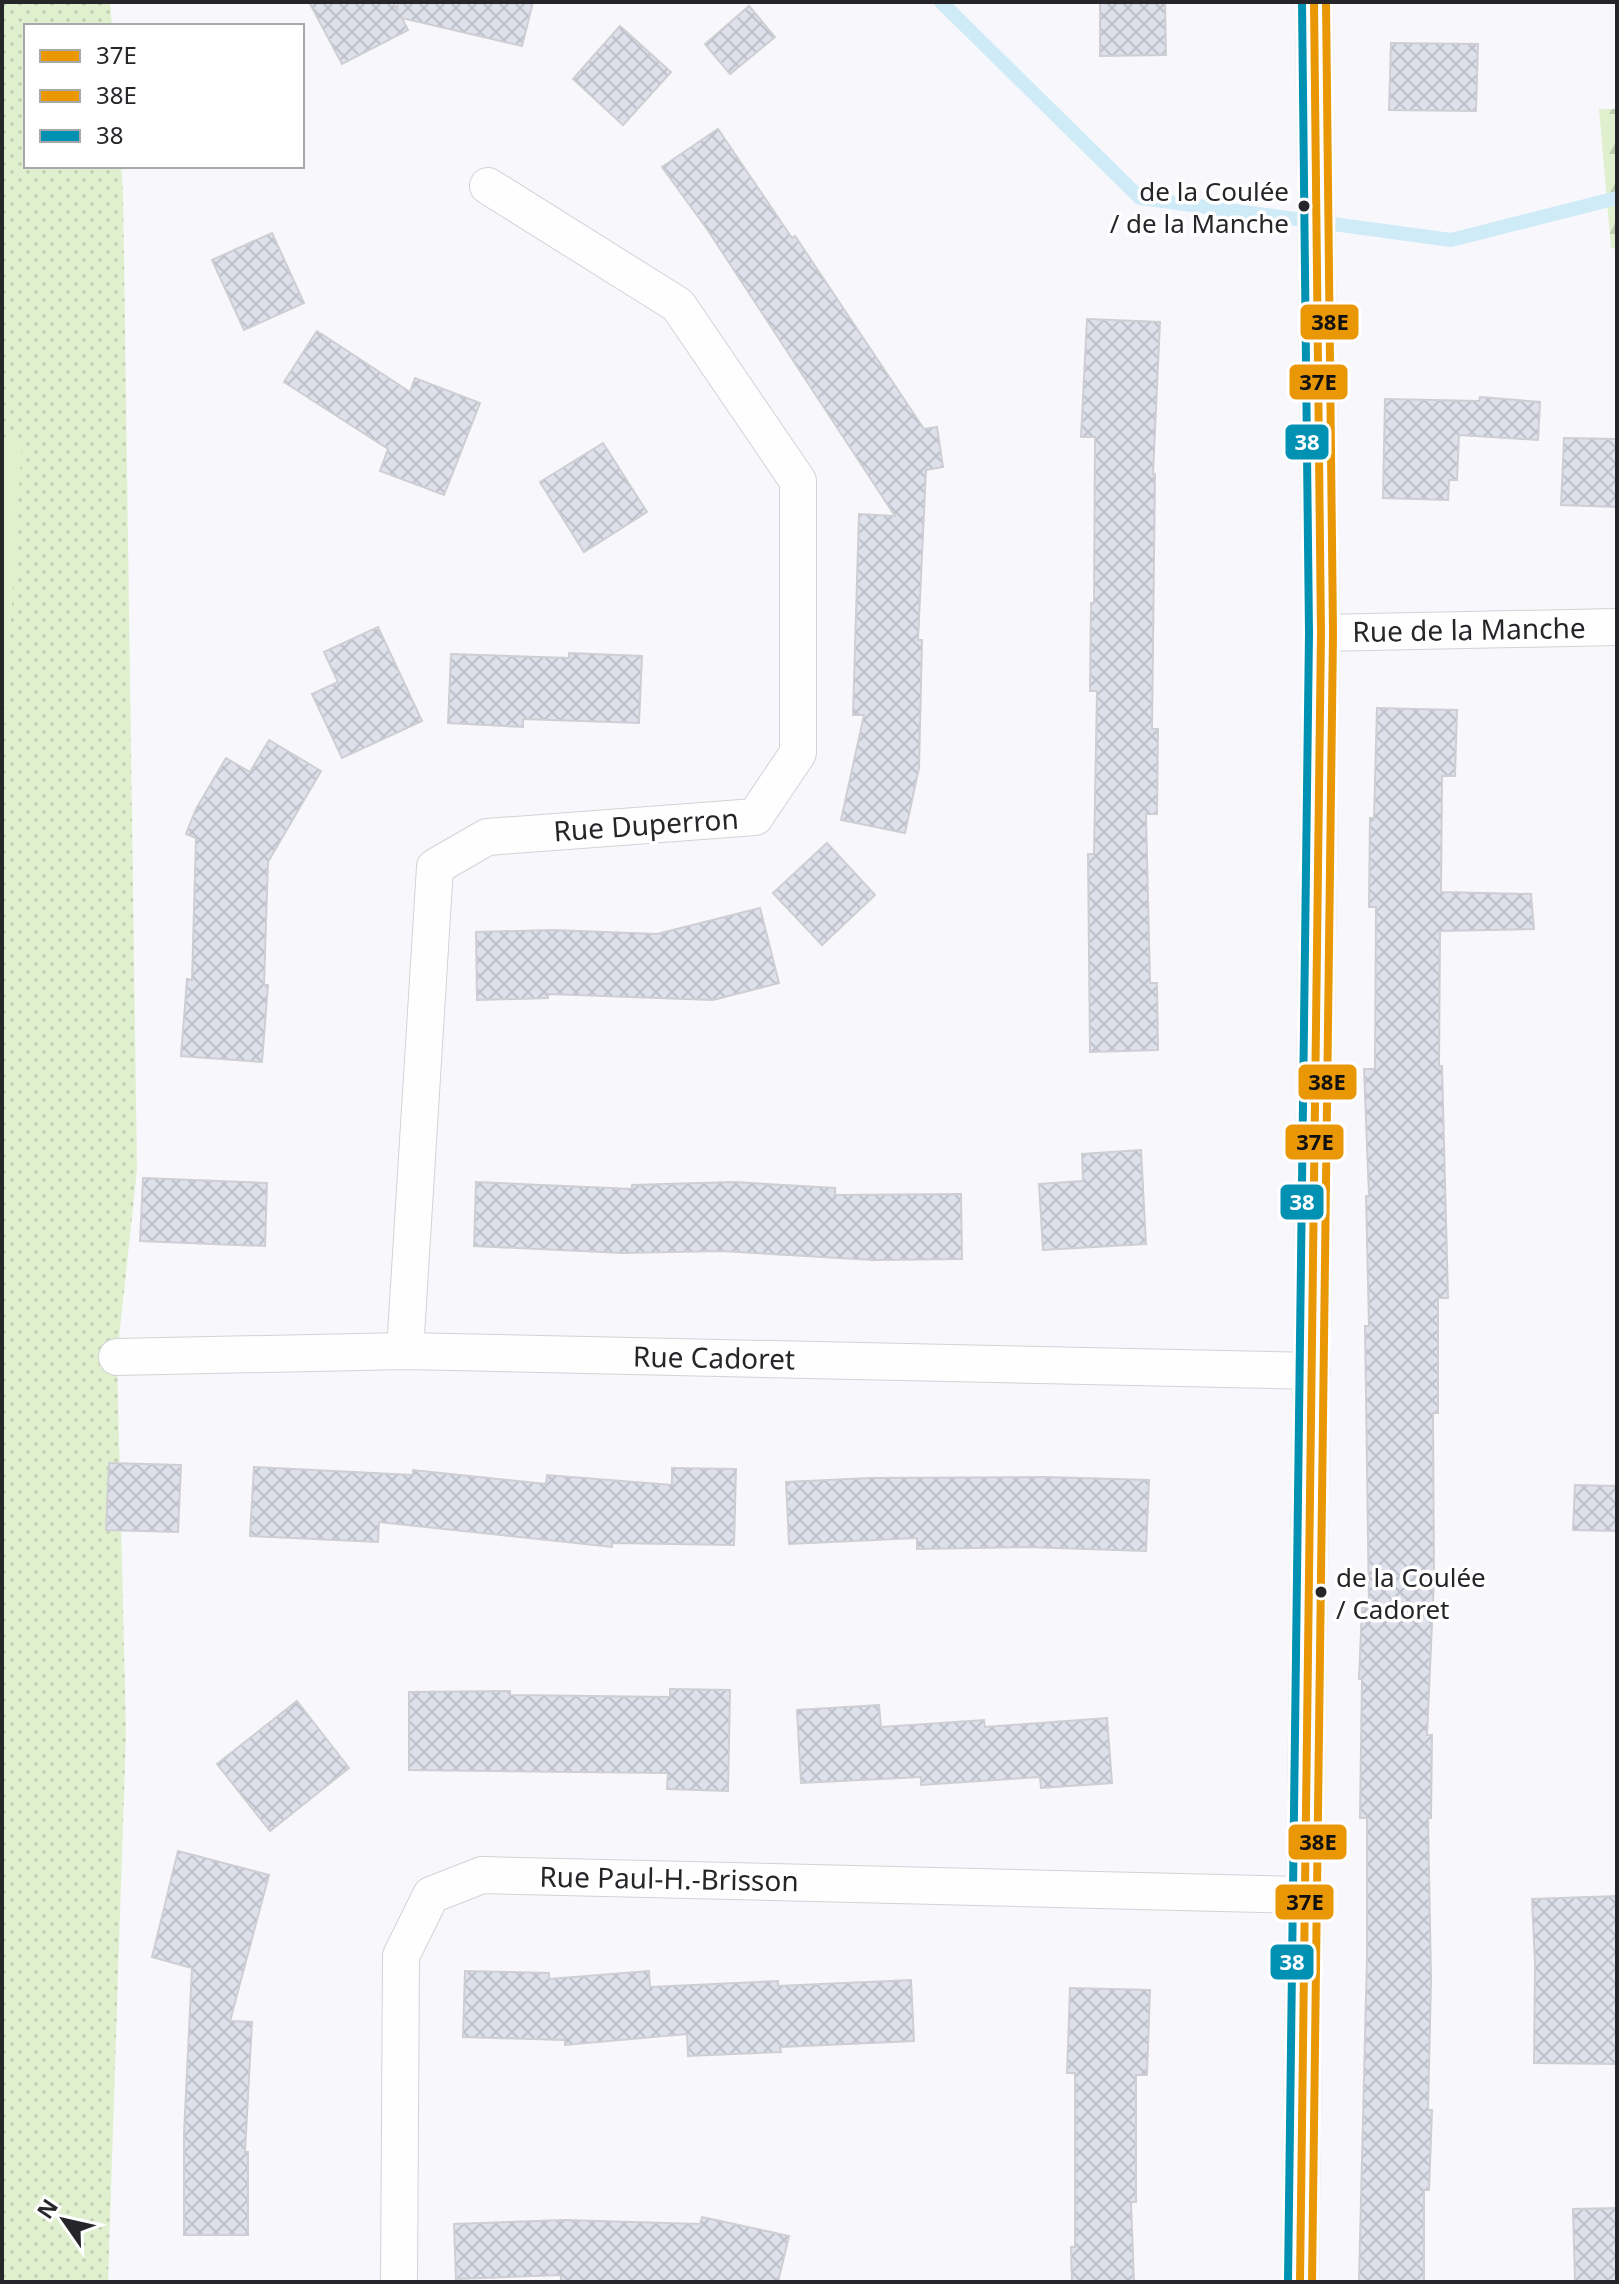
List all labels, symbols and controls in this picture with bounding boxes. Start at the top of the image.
legend [24,24,304,168]
text: 37E [96,38,137,71]
text: 38E [96,78,137,111]
text: 38 [96,118,123,151]
place label: de la Coulée / de la Manche [1110,173,1289,241]
marker: de la Coulée / de la Manche [1296,198,1312,214]
line badge: 38E [1299,303,1360,341]
text: 38E [1311,306,1349,336]
line badge: 37E [1288,363,1349,401]
text: 37E [1299,366,1337,396]
line badge: 38 [1284,423,1330,461]
text: 38 [1294,426,1320,456]
street label: Rue de la Manche [1352,608,1586,650]
street label: Rue Duperron [552,799,740,849]
line badge: 38E [1297,1063,1358,1101]
text: 38E [1308,1066,1346,1096]
line badge: 37E [1284,1123,1345,1161]
text: 37E [1296,1126,1334,1156]
line badge: 38 [1279,1183,1325,1221]
text: 38 [1289,1186,1315,1216]
street label: Rue Cadoret [633,1337,795,1377]
place label: de la Coulée / Cadoret [1336,1559,1486,1627]
marker: de la Coulée / Cadoret [1313,1584,1329,1600]
line badge: 38E [1287,1823,1348,1861]
text: 38E [1299,1826,1337,1856]
street label: Rue Paul-H.-Brisson [539,1857,799,1899]
line badge: 37E [1274,1883,1335,1921]
text: 37E [1286,1886,1324,1916]
line badge: 38 [1269,1943,1315,1981]
text: 38 [1279,1946,1305,1976]
north arrow [24,2180,104,2260]
text: N [29,2192,64,2224]

